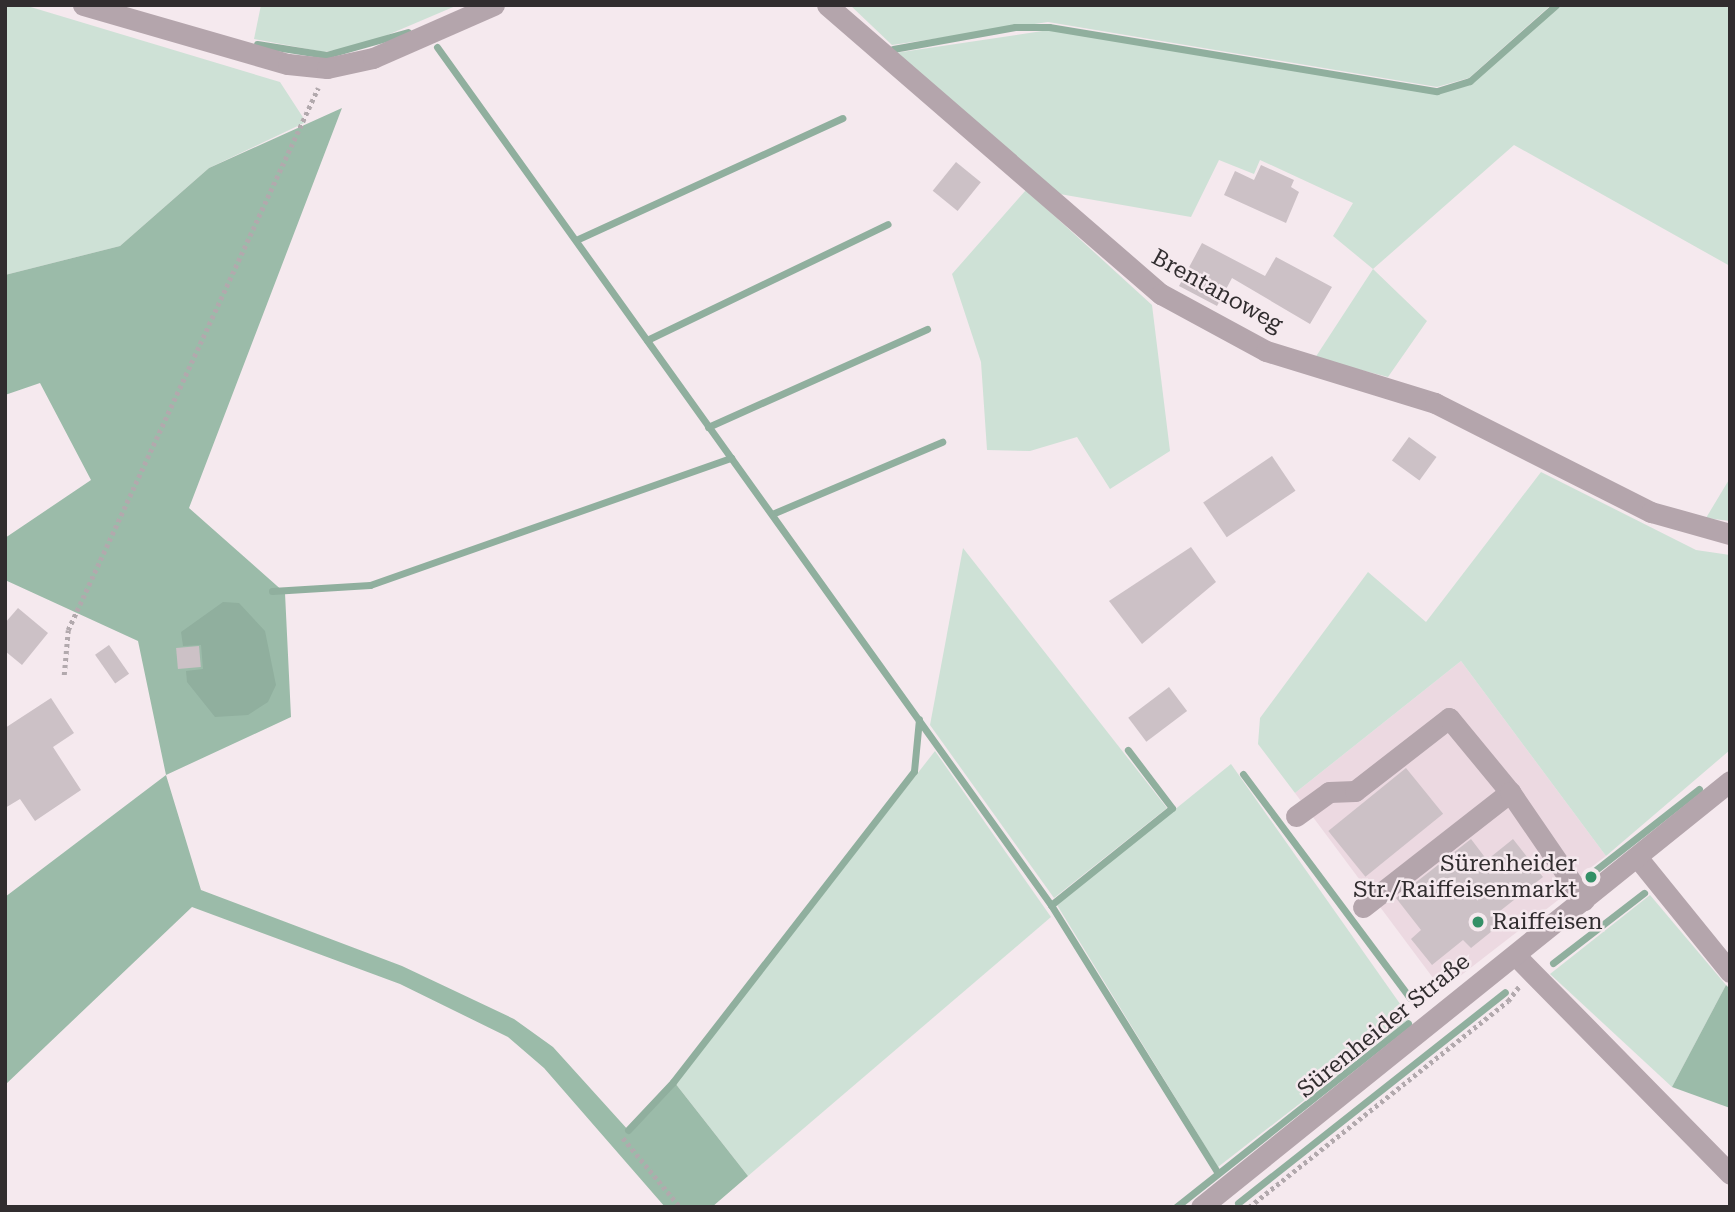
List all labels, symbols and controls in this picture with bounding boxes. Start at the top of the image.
street label: Brentanoweg [1147,244,1287,338]
place label: Sürenheider Str./Raiffeisenmarkt [1353,850,1577,904]
marker: Sürenheider Str./Raiffeisenmarkt [1583,869,1599,885]
place label: Raiffeisen [1492,908,1603,936]
marker: Raiffeisen [1470,914,1486,930]
street label: Sürenheider Straße [1292,948,1476,1104]

